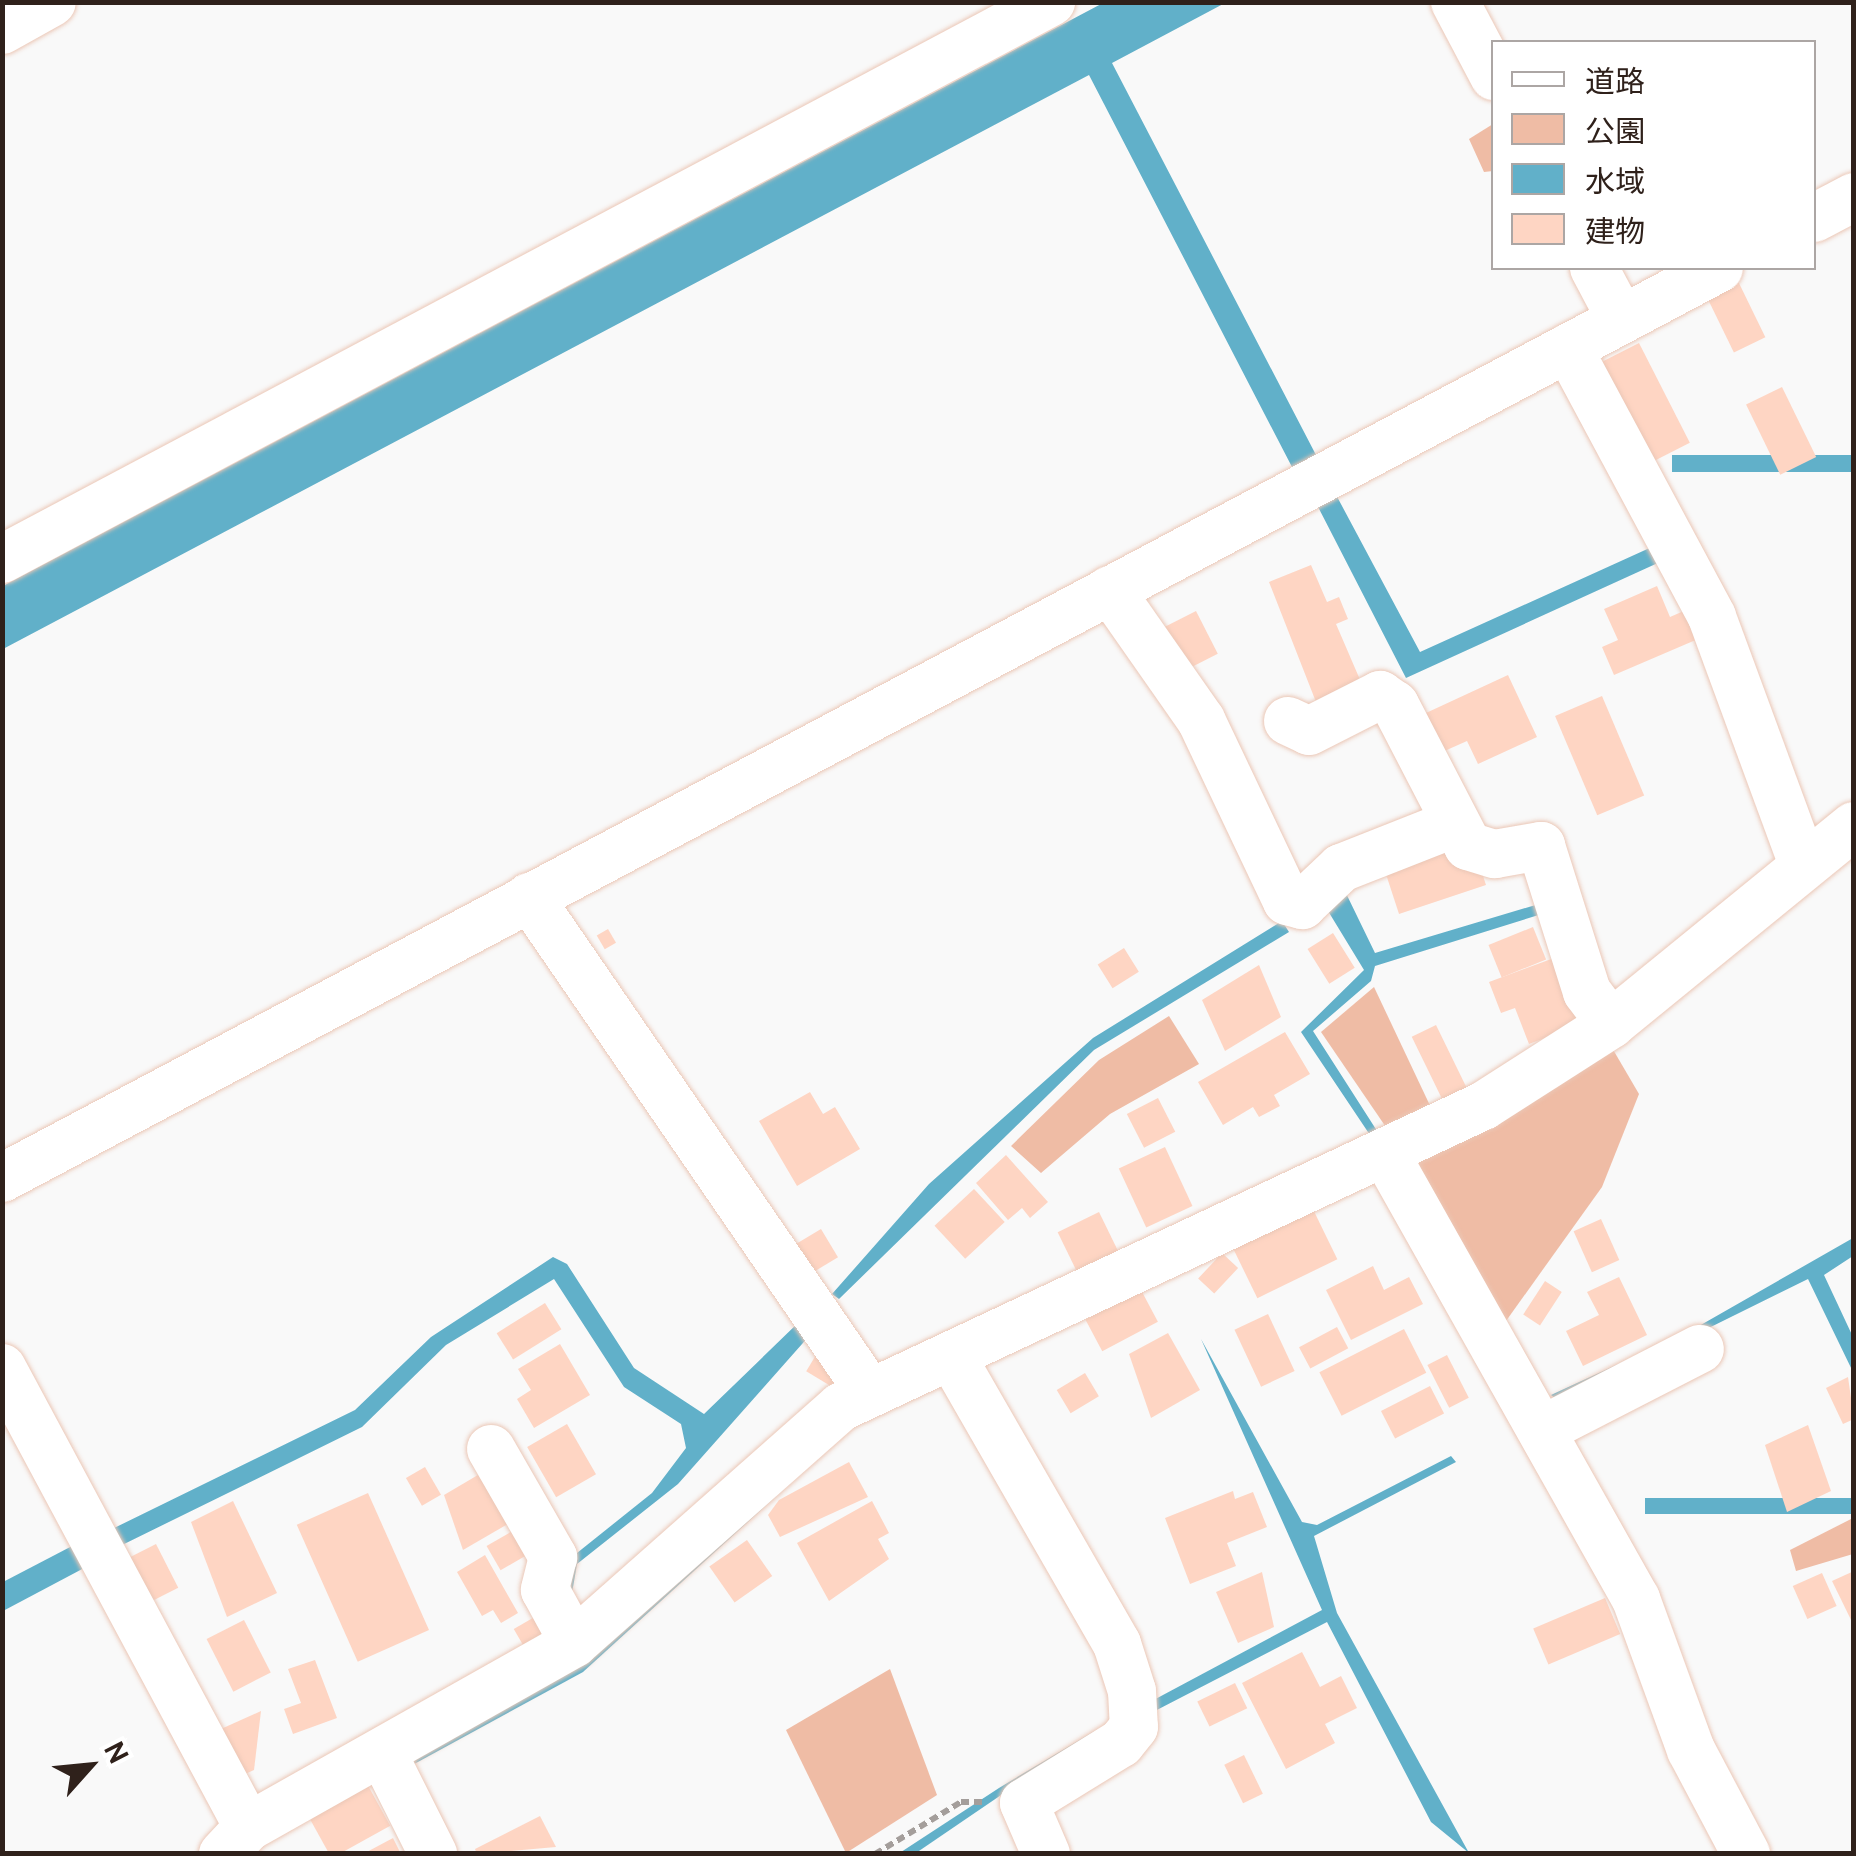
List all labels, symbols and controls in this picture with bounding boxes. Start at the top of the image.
legend [1491,40,1816,270]
text: 道路 [1585,63,1645,100]
text: 公園 [1585,113,1645,150]
text: 水域 [1585,163,1645,200]
text: 建物 [1585,213,1645,250]
north arrow [40,1716,140,1816]
text: N [97,1736,136,1769]

